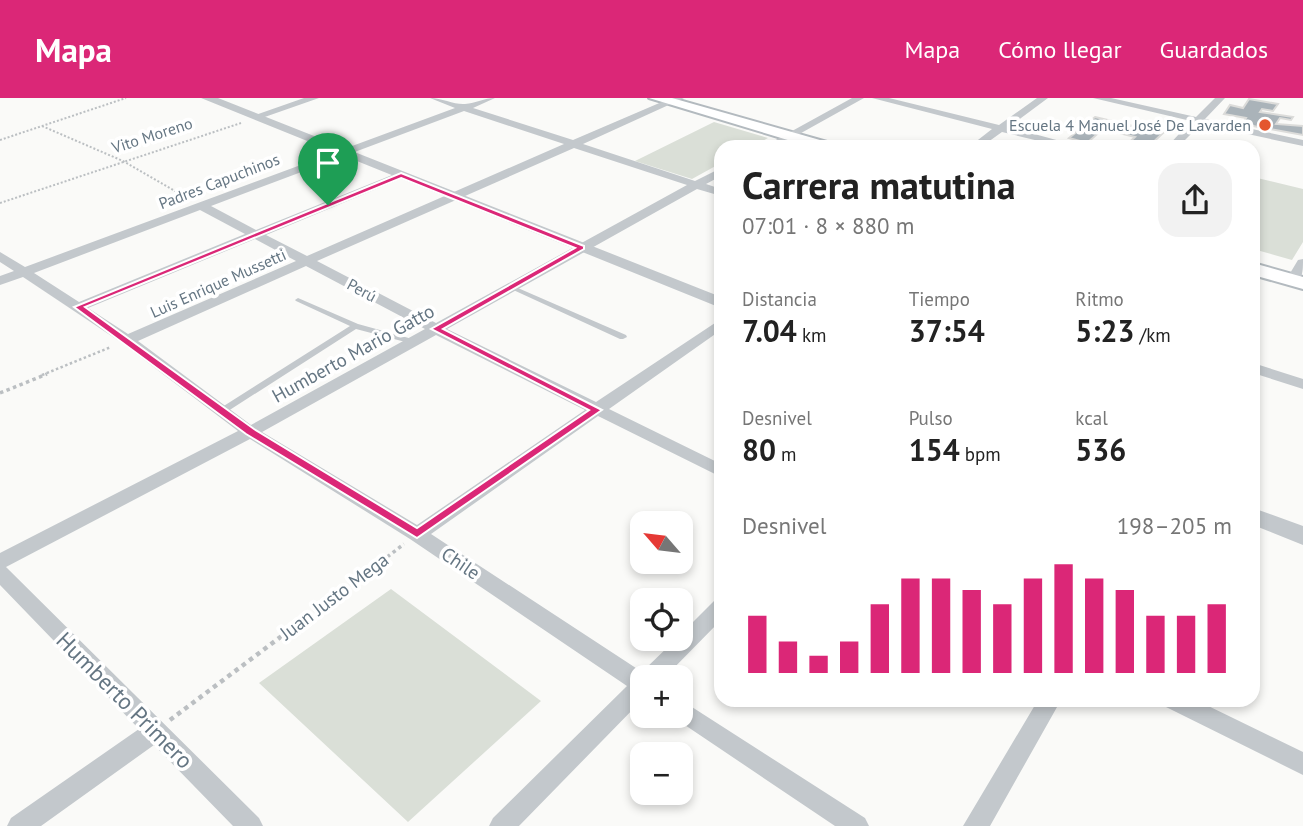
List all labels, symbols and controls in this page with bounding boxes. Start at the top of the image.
text: Mapa [35,28,112,71]
text: Mapa [904,34,960,65]
text: Cómo llegar [998,34,1122,65]
text: Guardados [1160,34,1268,65]
street label: Vito Moreno [108,113,195,158]
place label: Escuela 4 Manuel José De Lavarden [1009,115,1251,135]
marker: Escuela 4 Manuel José De Lavarden [1257,117,1273,133]
pin [298,133,358,205]
icon: arrive [309,144,347,182]
street label: Padres Capuchinos [156,149,283,213]
text: Carrera matutina [742,160,1016,209]
button: share [1158,163,1232,237]
text: 07:01 · 8 × 880 m [742,211,914,240]
street label: Luis Enrique Mussetti [147,244,289,322]
street label: Perú [344,274,380,306]
text: Distancia [742,287,817,311]
text: Tiempo [909,287,970,311]
text: Ritmo [1075,287,1124,311]
street label: Humberto Mario Gatto [268,298,438,408]
text: 7.04 [742,311,797,350]
text: 37:54 [909,311,985,350]
text: 5:23 [1075,311,1134,350]
text: km [797,323,826,347]
text: /km [1134,323,1171,347]
text: Desnivel [742,406,812,430]
text: Pulso [909,406,953,430]
text: kcal [1075,406,1108,430]
text: 80 [742,430,776,469]
text: 154 [909,430,960,469]
text: 536 [1075,430,1126,469]
text: m [776,442,797,466]
text: bpm [960,442,1001,466]
north arrow [630,511,693,574]
map controls [630,511,693,805]
text: Desnivel [742,511,826,540]
text: 198–205 m [1117,511,1232,540]
street label: Chile [437,541,485,585]
street label: Juan Justo Mega [274,547,393,645]
button: locate [630,588,693,651]
street label: Humberto Primero [51,626,199,774]
button: + [630,665,693,728]
button: − [630,742,693,805]

